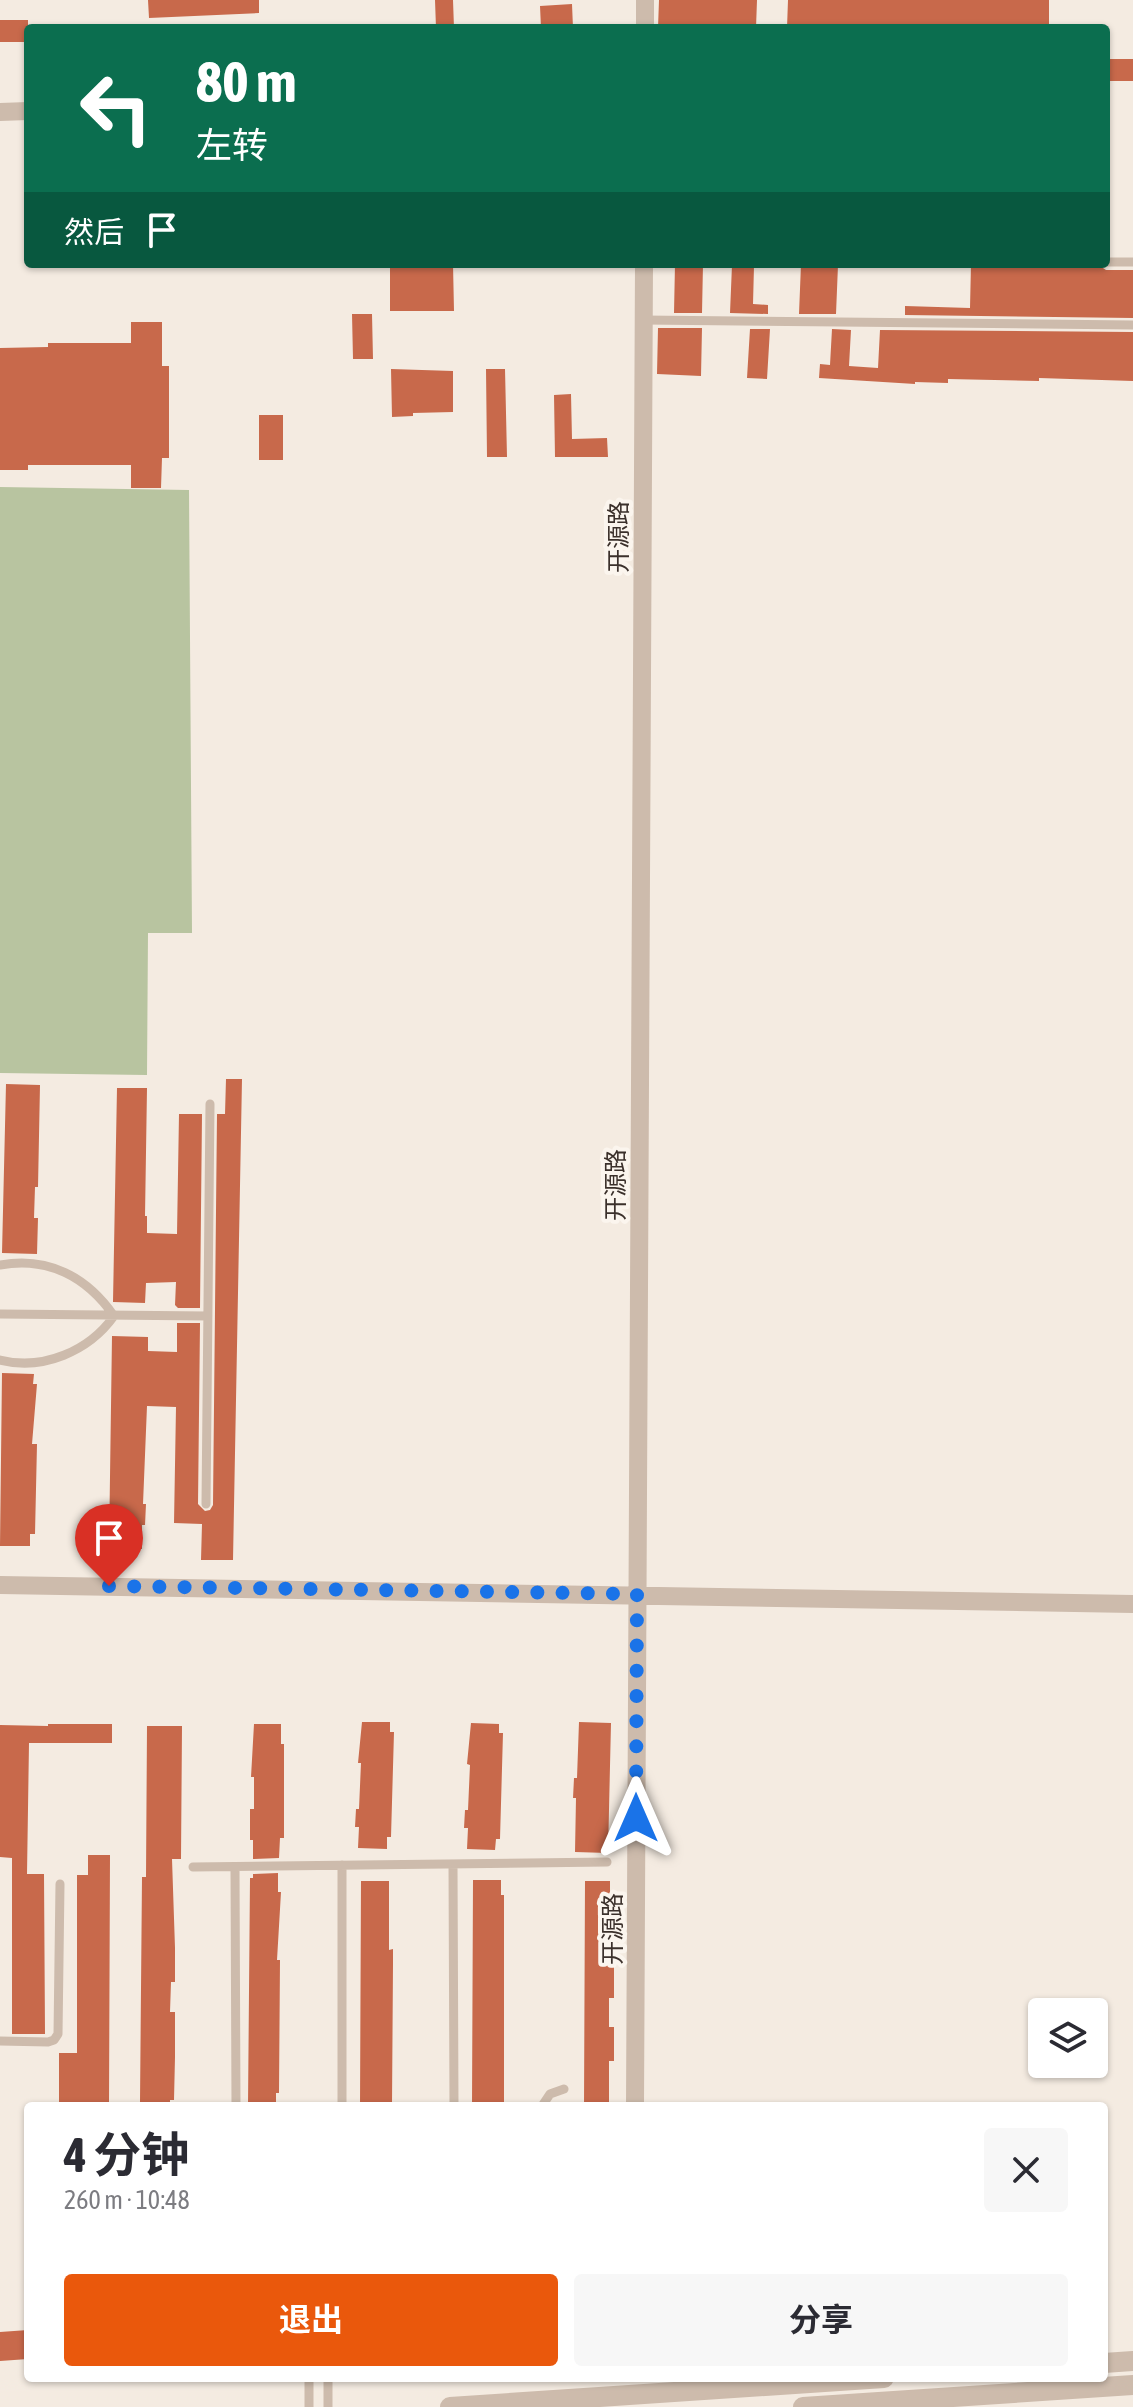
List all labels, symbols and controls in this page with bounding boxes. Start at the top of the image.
text: 80 m [196,50,297,114]
icon: left [64,56,168,160]
text: 左转 [196,124,268,166]
icon: arrive [140,208,184,252]
text: 然后 [64,215,124,249]
street label: 开源路 [605,501,632,573]
street label: 开源路 [602,1149,629,1221]
pin [75,1504,143,1586]
icon: arrive [87,1516,131,1560]
position arrow [594,1776,678,1860]
street label: 开源路 [599,1893,626,1965]
map controls [1028,1998,1108,2078]
button: layers [1028,1998,1108,2078]
text: 4 分钟 [64,2127,189,2182]
button: close [984,2128,1068,2212]
text: 260 m · 10:48 [64,2185,190,2215]
button: 退出 [64,2274,558,2366]
button: 分享 [574,2274,1068,2366]

